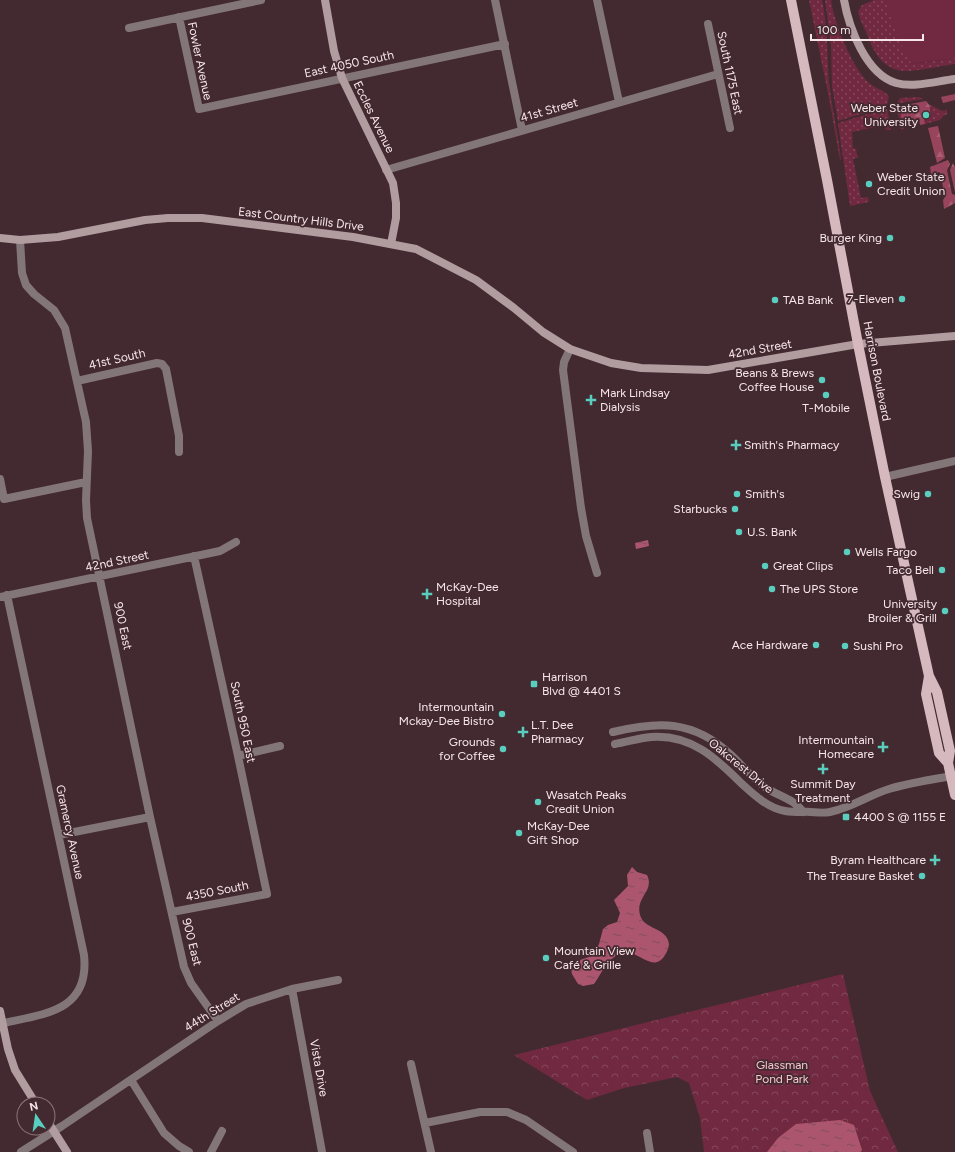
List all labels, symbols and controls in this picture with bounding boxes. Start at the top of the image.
scale bar [811,16,923,42]
street label: Fowler Avenue [185,21,215,102]
text: 100 m [817,23,851,37]
street label: South 1175 East [714,30,746,116]
street label: East 4050 South [303,48,395,80]
street label: Eccles Avenue [351,79,398,156]
street label: 41st Street [519,95,580,125]
place label: Weber State University [851,101,919,129]
marker: Weber State University [921,110,931,120]
place label: Weber State Credit Union [877,170,946,198]
marker: Weber State Credit Union [864,179,874,189]
street label: East Country Hills Drive [237,204,365,234]
place label: Burger King [819,231,882,245]
marker: Burger King [885,233,895,243]
place label: 7-Eleven [847,292,894,306]
place label: TAB Bank [783,293,833,307]
marker: 7-Eleven [897,294,907,304]
marker: TAB Bank [770,295,780,305]
street label: Harrison Boulevard [860,320,894,422]
street label: 42nd Street [727,336,793,361]
street label: 41st South [87,346,147,372]
place label: Beans & Brews Coffee House [735,366,814,394]
marker: Beans & Brews Coffee House [817,375,827,385]
place label: Mark Lindsay Dialysis [600,386,670,414]
marker: T-Mobile [821,390,831,400]
marker: Mark Lindsay Dialysis [585,394,597,406]
place label: T-Mobile [802,401,850,415]
place label: Smith's Pharmacy [744,438,840,452]
marker: Smith's Pharmacy [731,440,741,450]
place label: Smith's [745,487,785,501]
place label: Swig [893,487,920,501]
marker: Smith's [732,489,742,499]
marker: Swig [923,489,933,499]
place label: Starbucks [673,502,727,516]
marker: Starbucks [730,504,740,514]
place label: U.S. Bank [747,525,797,539]
marker: U.S. Bank [734,527,744,537]
place label: Wells Fargo [855,545,917,559]
street label: 42nd Street [84,547,150,575]
marker: Wells Fargo [842,547,852,557]
place label: Great Clips [773,559,834,573]
marker: Great Clips [760,561,770,571]
place label: Taco Bell [886,563,934,577]
marker: Taco Bell [937,565,947,575]
place label: McKay-Dee Hospital [436,580,499,608]
place label: The UPS Store [780,582,858,596]
marker: The UPS Store [767,584,777,594]
marker: McKay-Dee Hospital [421,588,433,600]
place label: University Broiler & Grill [868,597,938,625]
street label: 900 East [111,601,135,652]
marker: University Broiler & Grill [940,606,950,616]
place label: Ace Hardware [732,638,808,652]
place label: Sushi Pro [853,639,903,653]
marker: Ace Hardware [811,640,821,650]
marker: Sushi Pro [840,641,850,651]
place label: Harrison Blvd @ 4401 S [542,670,621,698]
marker: Harrison Blvd @ 4401 S [529,679,539,689]
street label: South 950 East [228,680,259,764]
place label: Intermountain Mckay-Dee Bistro [399,700,494,728]
marker: Intermountain Mckay-Dee Bistro [497,709,507,719]
place label: L.T. Dee Pharmacy [531,718,584,746]
marker: L.T. Dee Pharmacy [518,727,528,737]
place label: Intermountain Homecare [798,733,874,761]
place label: Grounds for Coffee [439,735,495,763]
street label: Oakcrest Drive [706,736,776,797]
marker: Intermountain Homecare [877,741,889,753]
marker: Grounds for Coffee [498,744,508,754]
marker: Summit Day Treatment [817,763,829,775]
place label: Summit Day Treatment [790,777,856,805]
street label: Gramercy Avenue [53,783,87,881]
place label: Wasatch Peaks Credit Union [546,788,627,816]
marker: Wasatch Peaks Credit Union [533,797,543,807]
place label: 4400 S @ 1155 E [854,810,946,824]
marker: 4400 S @ 1155 E [841,812,851,822]
place label: McKay-Dee Gift Shop [527,819,590,847]
marker: McKay-Dee Gift Shop [514,828,524,838]
place label: Byram Healthcare [830,853,926,867]
marker: Byram Healthcare [929,854,941,866]
place label: The Treasure Basket [807,869,914,883]
marker: The Treasure Basket [917,871,927,881]
street label: 4350 South [184,878,250,904]
street label: 900 East [179,917,205,968]
place label: Mountain View Café & Grille [554,944,635,972]
marker: Mountain View Café & Grille [541,953,551,963]
street label: 44th Street [182,989,243,1035]
street label: Vista Drive [307,1038,331,1098]
park label: Glassman Pond Park [755,1058,809,1086]
north arrow [16,1096,56,1136]
text: N [28,1099,39,1114]

